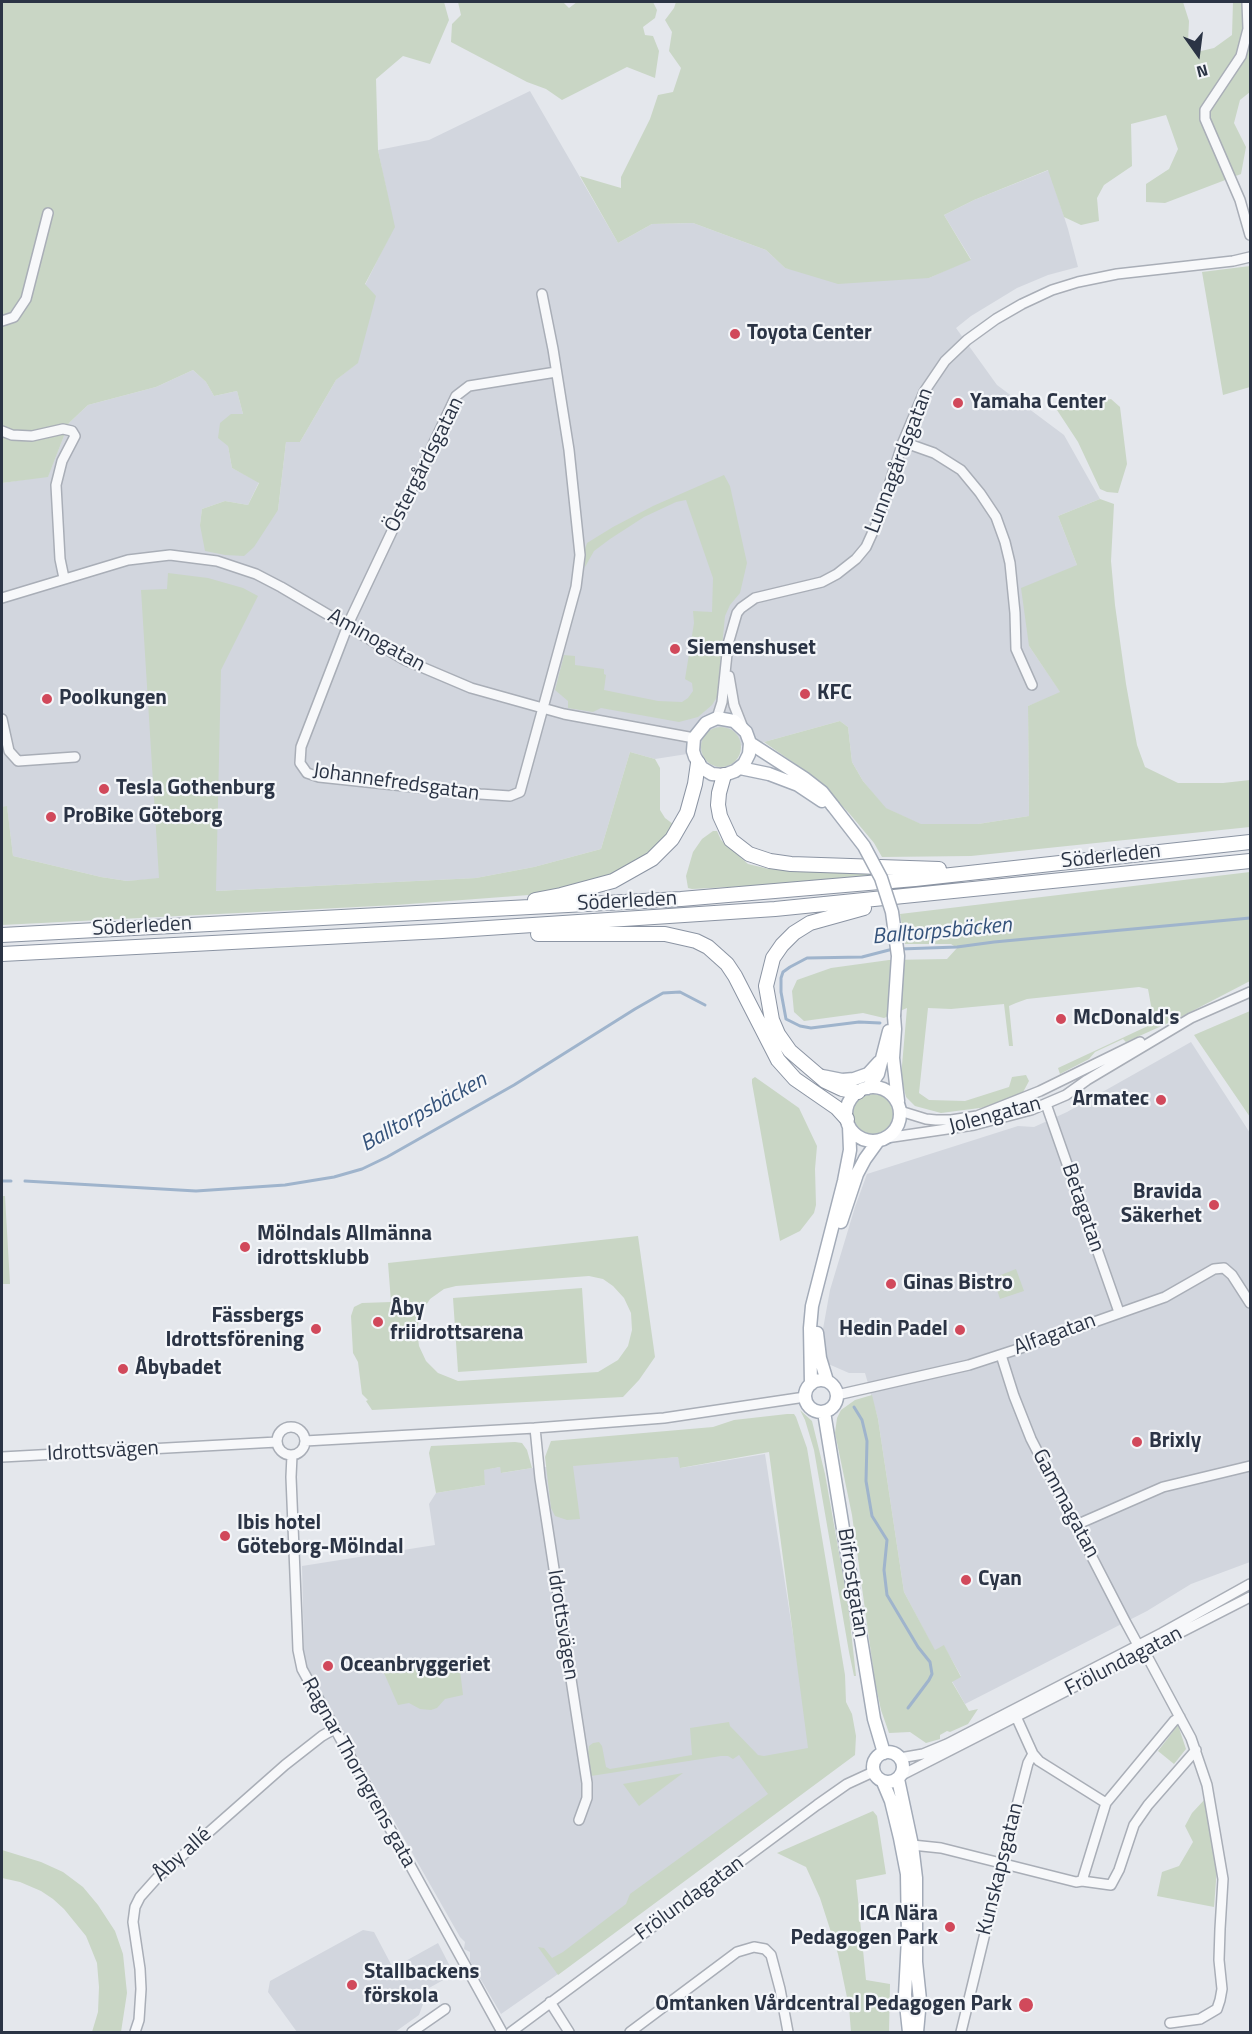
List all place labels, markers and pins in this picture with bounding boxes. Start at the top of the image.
place label: Toyota Center [747,321,872,347]
marker: Toyota Center [728,327,742,341]
place label: Yamaha Center [970,390,1106,416]
marker: Yamaha Center [951,396,965,410]
place label: Siemenshuset [687,636,816,662]
marker: Siemenshuset [668,642,682,656]
place label: KFC [817,681,852,707]
place label: Poolkungen [59,686,167,712]
marker: KFC [798,687,812,701]
marker: Poolkungen [40,692,54,706]
place label: Tesla Gothenburg [116,776,275,802]
marker: Tesla Gothenburg [97,782,111,796]
place label: ProBike Göteborg [63,804,222,830]
marker: ProBike Göteborg [44,810,58,824]
place label: McDonald's [1073,1006,1179,1032]
marker: McDonald's [1054,1012,1068,1026]
place label: Armatec [1072,1087,1149,1113]
marker: Armatec [1154,1093,1168,1107]
place label: Bravida Säkerhet [1121,1180,1202,1230]
marker: Bravida Säkerhet [1207,1198,1221,1212]
place label: Mölndals Allmänna idrottsklubb [257,1222,432,1272]
marker: Mölndals Allmänna idrottsklubb [238,1240,252,1254]
place label: Ginas Bistro [903,1271,1013,1297]
marker: Ginas Bistro [884,1277,898,1291]
place label: Åby friidrottsarena [390,1297,523,1347]
place label: Fässbergs Idrottsförening [165,1304,304,1354]
marker: Åby friidrottsarena [371,1315,385,1329]
place label: Hedin Padel [839,1317,948,1343]
marker: Fässbergs Idrottsförening [309,1322,323,1336]
marker: Hedin Padel [953,1323,967,1337]
place label: Åbybadet [135,1356,221,1382]
marker: Åbybadet [116,1362,130,1376]
place label: Brixly [1149,1429,1201,1455]
marker: Brixly [1130,1435,1144,1449]
place label: Ibis hotel Göteborg-Mölndal [237,1511,404,1561]
marker: Ibis hotel Göteborg-Mölndal [218,1529,232,1543]
place label: Cyan [978,1567,1022,1593]
marker: Cyan [959,1573,973,1587]
place label: Oceanbryggeriet [340,1653,490,1679]
marker: Oceanbryggeriet [321,1659,335,1673]
place label: ICA Nära Pedagogen Park [790,1902,938,1952]
marker: ICA Nära Pedagogen Park [943,1920,957,1934]
place label: Stallbackens förskola [364,1960,479,2010]
marker: Stallbackens förskola [345,1978,359,1992]
place label: Omtanken Vårdcentral Pedagogen Park [655,1992,1012,2018]
marker: Omtanken Vårdcentral Pedagogen Park [1017,1996,1035,2014]

